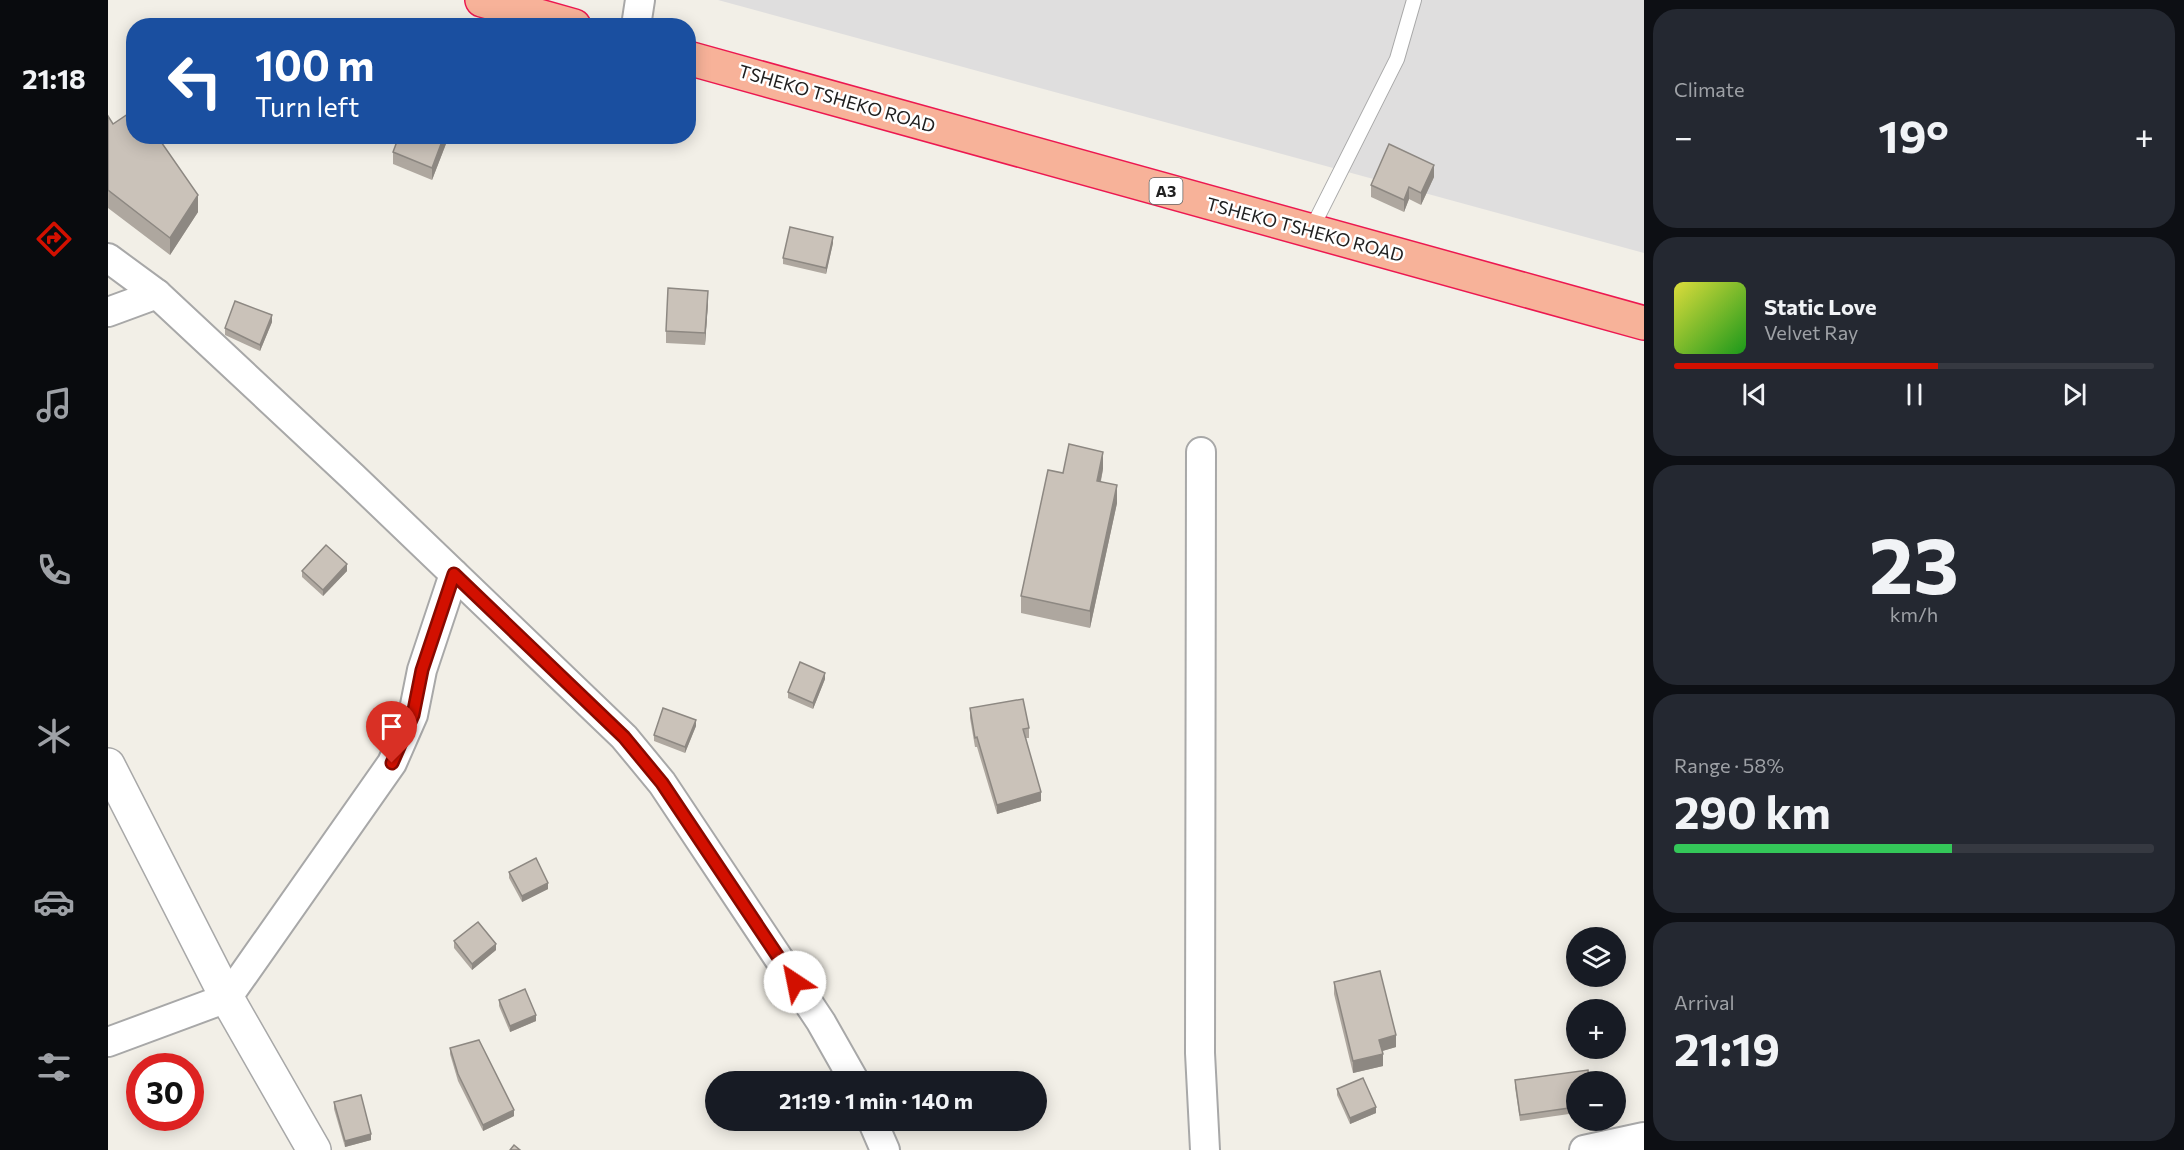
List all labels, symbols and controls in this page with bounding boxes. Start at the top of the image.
text: 100 m [255,38,375,90]
icon: left [156,42,234,120]
street label: TSHEKO TSHEKO ROAD [736,59,938,137]
text: 21:18 [22,62,86,95]
text: Climate [1674,77,1744,101]
text: Turn left [255,90,359,123]
text: 19° [1878,107,1949,162]
text: − [1674,115,1693,156]
text: + [2135,115,2154,156]
road number: A3 [1150,178,1182,204]
street label: TSHEKO TSHEKO ROAD [1204,192,1406,266]
icon: directions [33,218,75,260]
text: Static Love [1764,293,1877,320]
text: Velvet Ray [1764,320,1858,344]
icon: previous [1738,378,1771,411]
icon: pause [1898,378,1931,411]
icon: next [2058,378,2091,411]
icon: music [33,384,75,426]
text: 23 [1869,515,1959,610]
icon: phone [33,549,75,591]
text: km/h [1890,602,1938,626]
pin [366,701,417,763]
icon: arrive [375,710,408,743]
icon: climate [33,715,75,757]
text: Range · 58% [1674,753,1784,777]
text: 290 km [1674,783,1831,838]
icon: car [33,881,75,923]
map controls [1566,927,1626,1131]
button: layers [1566,927,1626,987]
position arrow [763,950,827,1014]
text: Arrival [1674,990,1735,1014]
button: + [1566,999,1626,1059]
text: 21:19 [1674,1020,1780,1075]
icon: filters [33,1046,75,1088]
speed limit sign: 30 [126,1053,204,1131]
button: − [1566,1071,1626,1131]
text: 21:19 · 1 min · 140 m [779,1087,973,1114]

